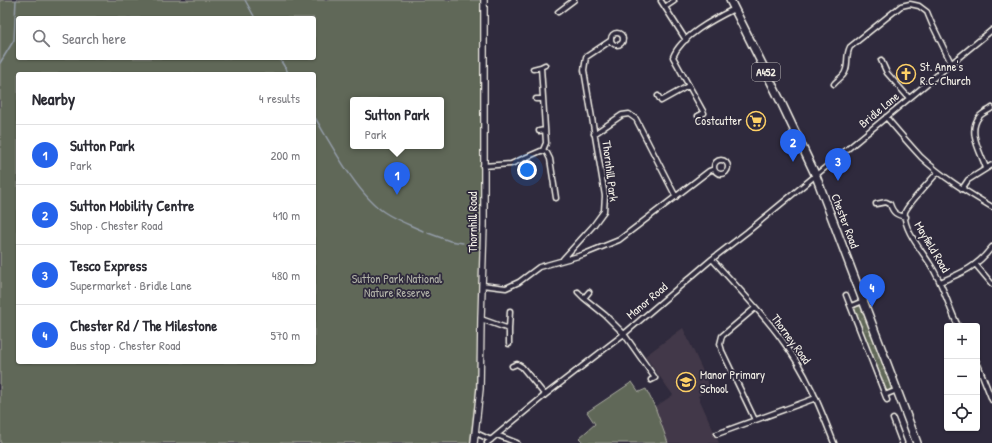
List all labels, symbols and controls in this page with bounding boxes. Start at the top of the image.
search box [16,16,316,60]
icon: search [30,27,52,49]
text: Search here [62,28,126,49]
place label: St. Anne's R.C. Church [920,58,971,89]
road number: A452 [752,63,780,81]
church icon: St. Anne's R.C. Church [895,63,917,85]
text: Nearby [32,87,75,110]
street label: Bridle Lane [855,87,903,132]
text: 4 results [259,89,300,107]
popup [350,97,444,149]
text: Sutton Park [365,104,429,125]
supermarket icon: Costcutter [745,110,767,132]
place label: Costcutter [695,112,742,129]
text: Park [365,125,386,143]
pin: 2 [780,129,806,162]
text: Sutton Park [70,135,135,156]
street label: Thornhill Park [598,139,623,202]
text: 1 [43,146,47,164]
text: 200 m [270,146,300,164]
pin: 3 [825,148,851,181]
text: Park [70,156,92,174]
your location [517,160,537,180]
pin: 1 [384,162,410,195]
street label: Thornhill Road [464,191,481,252]
street label: Chester Road [827,191,864,251]
text: Sutton Mobility Centre [70,195,194,216]
text: 2 [42,206,48,224]
text: 410 m [273,206,300,224]
text: Shop · Chester Road [70,216,163,234]
street label: Mayfield Road [911,218,955,276]
text: Tesco Express [70,255,147,276]
text: 3 [42,266,48,284]
text: 480 m [272,266,300,284]
park label: Sutton Park National Nature Reserve [352,270,443,301]
pin: 4 [859,274,885,307]
text: Supermarket · Bridle Lane [70,276,192,294]
street label: Manor Road [622,278,671,323]
street label: Thorney Road [768,310,815,367]
text: Chester Rd / The Milestone [70,315,217,336]
map controls [944,323,980,431]
button: + [944,323,980,359]
text: 4 [43,326,47,344]
text: 570 m [270,326,300,344]
text: Bus stop · Chester Road [70,336,180,354]
button: − [944,359,980,395]
place label: Manor Primary School [700,366,765,397]
school or university icon: Manor Primary School [675,371,697,393]
button: locate [944,395,980,431]

